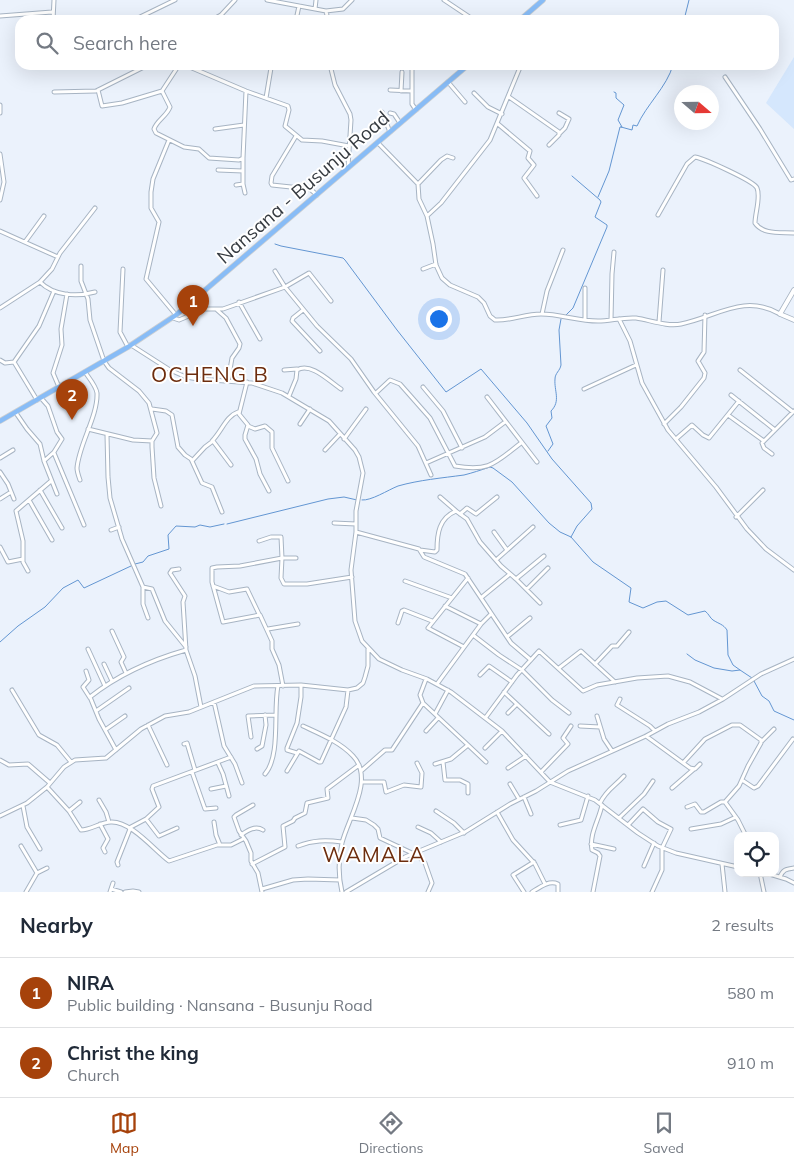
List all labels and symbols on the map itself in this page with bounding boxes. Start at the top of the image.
north arrow [674,85,719,130]
street label: Nansana - Busunju Road [212,106,394,268]
pin: 1 [177,285,209,326]
your location [426,306,452,332]
district label: OCHENG B [151,361,269,387]
pin: 2 [56,379,88,420]
district label: WAMALA [322,841,426,867]

